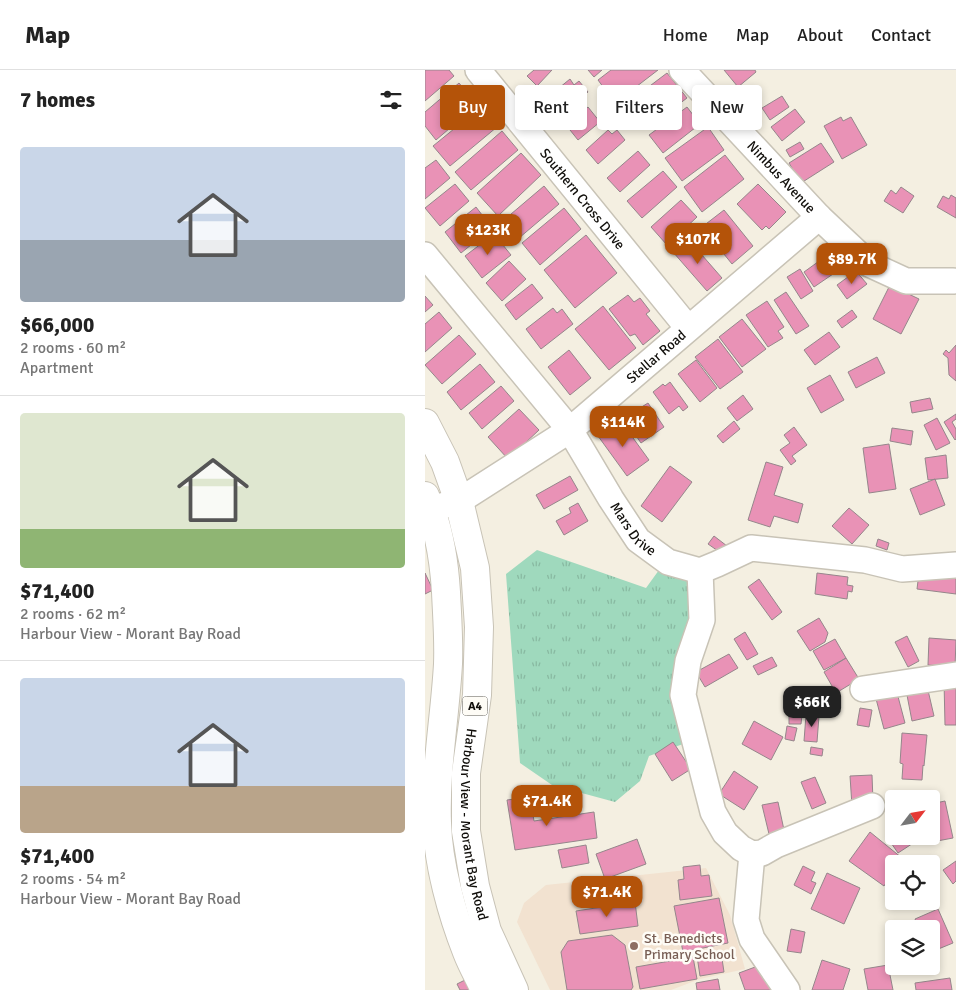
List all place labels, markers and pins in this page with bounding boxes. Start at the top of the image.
pin: $123K [453,214,523,256]
pin: $107K [663,222,733,265]
pin: $89.7K [811,242,893,285]
pin: $114K [588,406,658,448]
pin: $66K [782,686,842,728]
pin: $71.4K [506,784,588,827]
pin: $71.4K [566,876,648,918]
place label: St. Benedicts Primary School [644,930,735,963]
marker: St. Benedicts Primary School [628,940,640,952]

